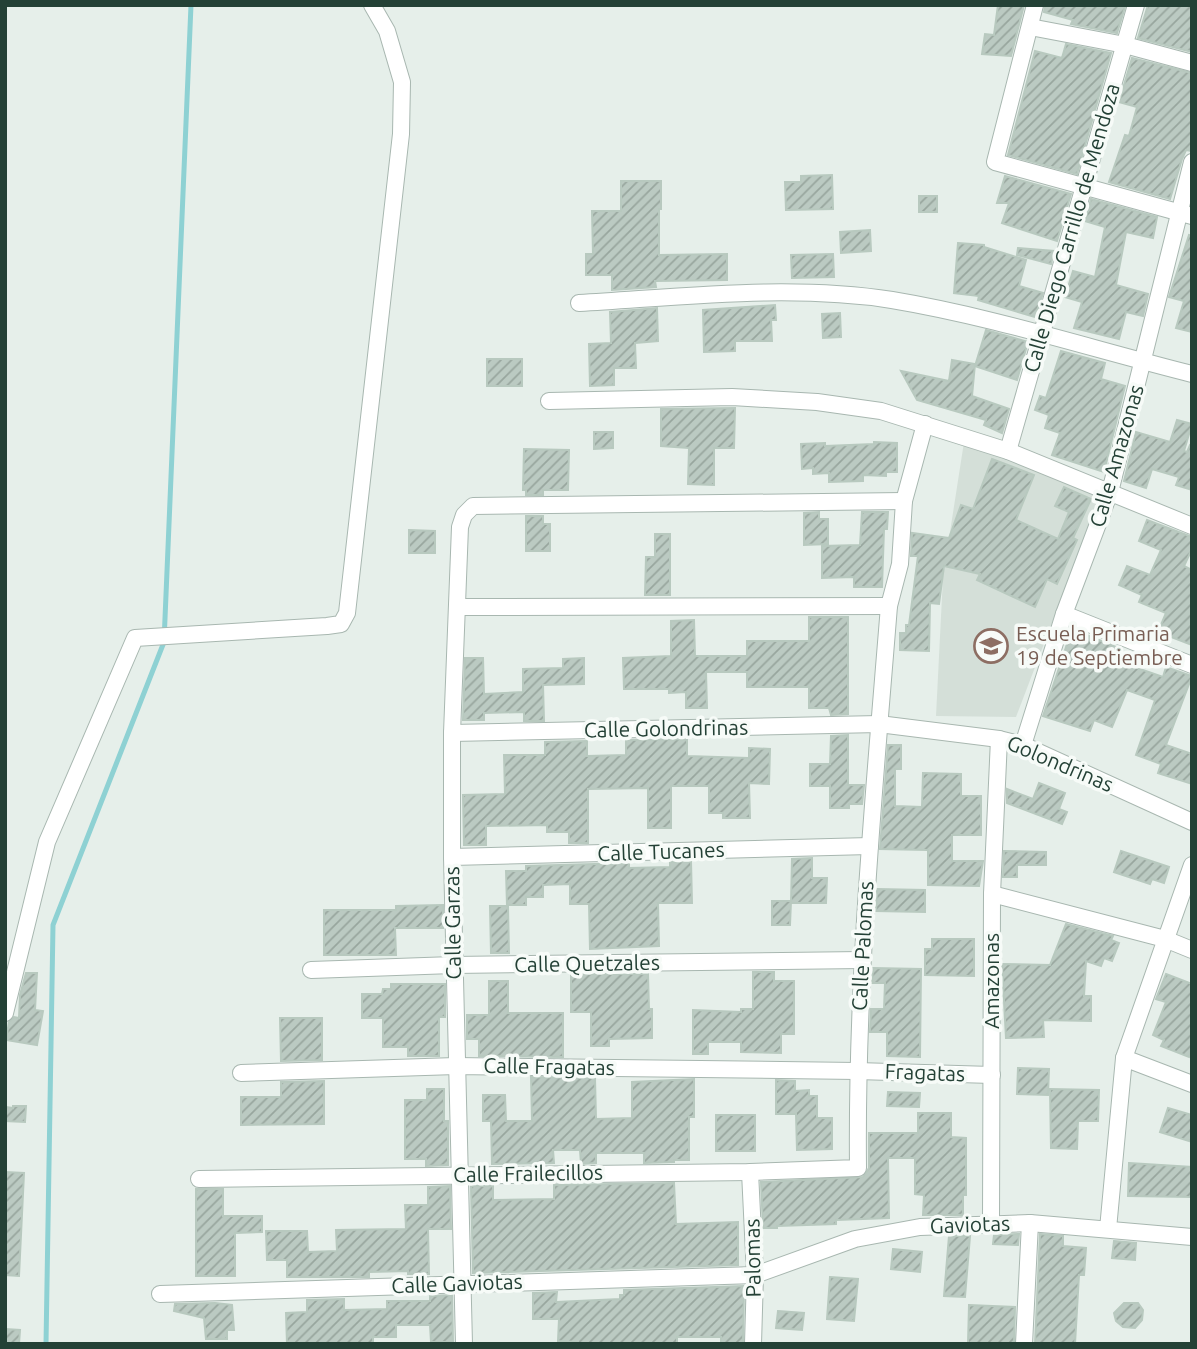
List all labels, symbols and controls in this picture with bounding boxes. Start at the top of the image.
street label: Calle Diego Carrillo de Mendoza [1018,80,1124,375]
street label: Calle Amazonas [1084,382,1148,530]
place label: Escuela Primaria 19 de Septiembre [1016,621,1183,669]
school or university icon: Escuela Primaria 19 de Septiembre [972,627,1010,665]
street label: Calle Golondrinas [584,715,748,741]
street label: Golondrinas [1004,730,1117,796]
street label: Calle Tucanes [597,837,725,865]
street label: Calle Garzas [439,866,465,980]
street label: Calle Palomas [847,880,877,1012]
street label: Amazonas [979,933,1003,1029]
street label: Calle Quetzales [514,950,660,976]
street label: Calle Fragatas [483,1053,615,1079]
street label: Fragatas [884,1059,966,1085]
street label: Calle Frailecillos [453,1160,603,1186]
street label: Gaviotas [929,1211,1011,1237]
street label: Palomas [739,1218,765,1298]
street label: Calle Gaviotas [391,1269,523,1297]

